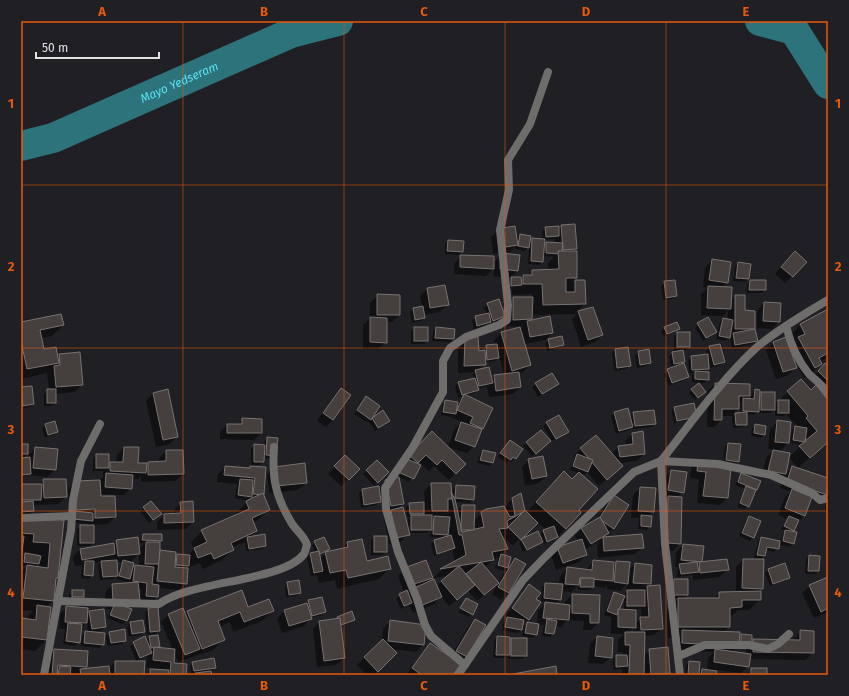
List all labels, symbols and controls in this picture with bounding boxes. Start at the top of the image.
text: A [97,4,106,19]
text: B [260,4,268,19]
text: C [420,4,428,19]
text: D [582,4,591,19]
text: E [743,4,750,19]
scale bar [36,34,159,60]
text: 50 m [42,41,68,55]
water label: Mayo Yedseram [138,59,220,106]
text: 1 [8,96,14,111]
text: 1 [835,96,841,111]
text: 2 [8,259,15,274]
text: 2 [835,259,842,274]
text: 3 [7,422,15,437]
text: 3 [834,422,842,437]
text: 4 [7,585,15,600]
text: 4 [834,585,842,600]
text: A [97,678,106,693]
text: B [260,678,268,693]
text: C [420,678,428,693]
text: D [582,678,591,693]
text: E [743,678,750,693]

